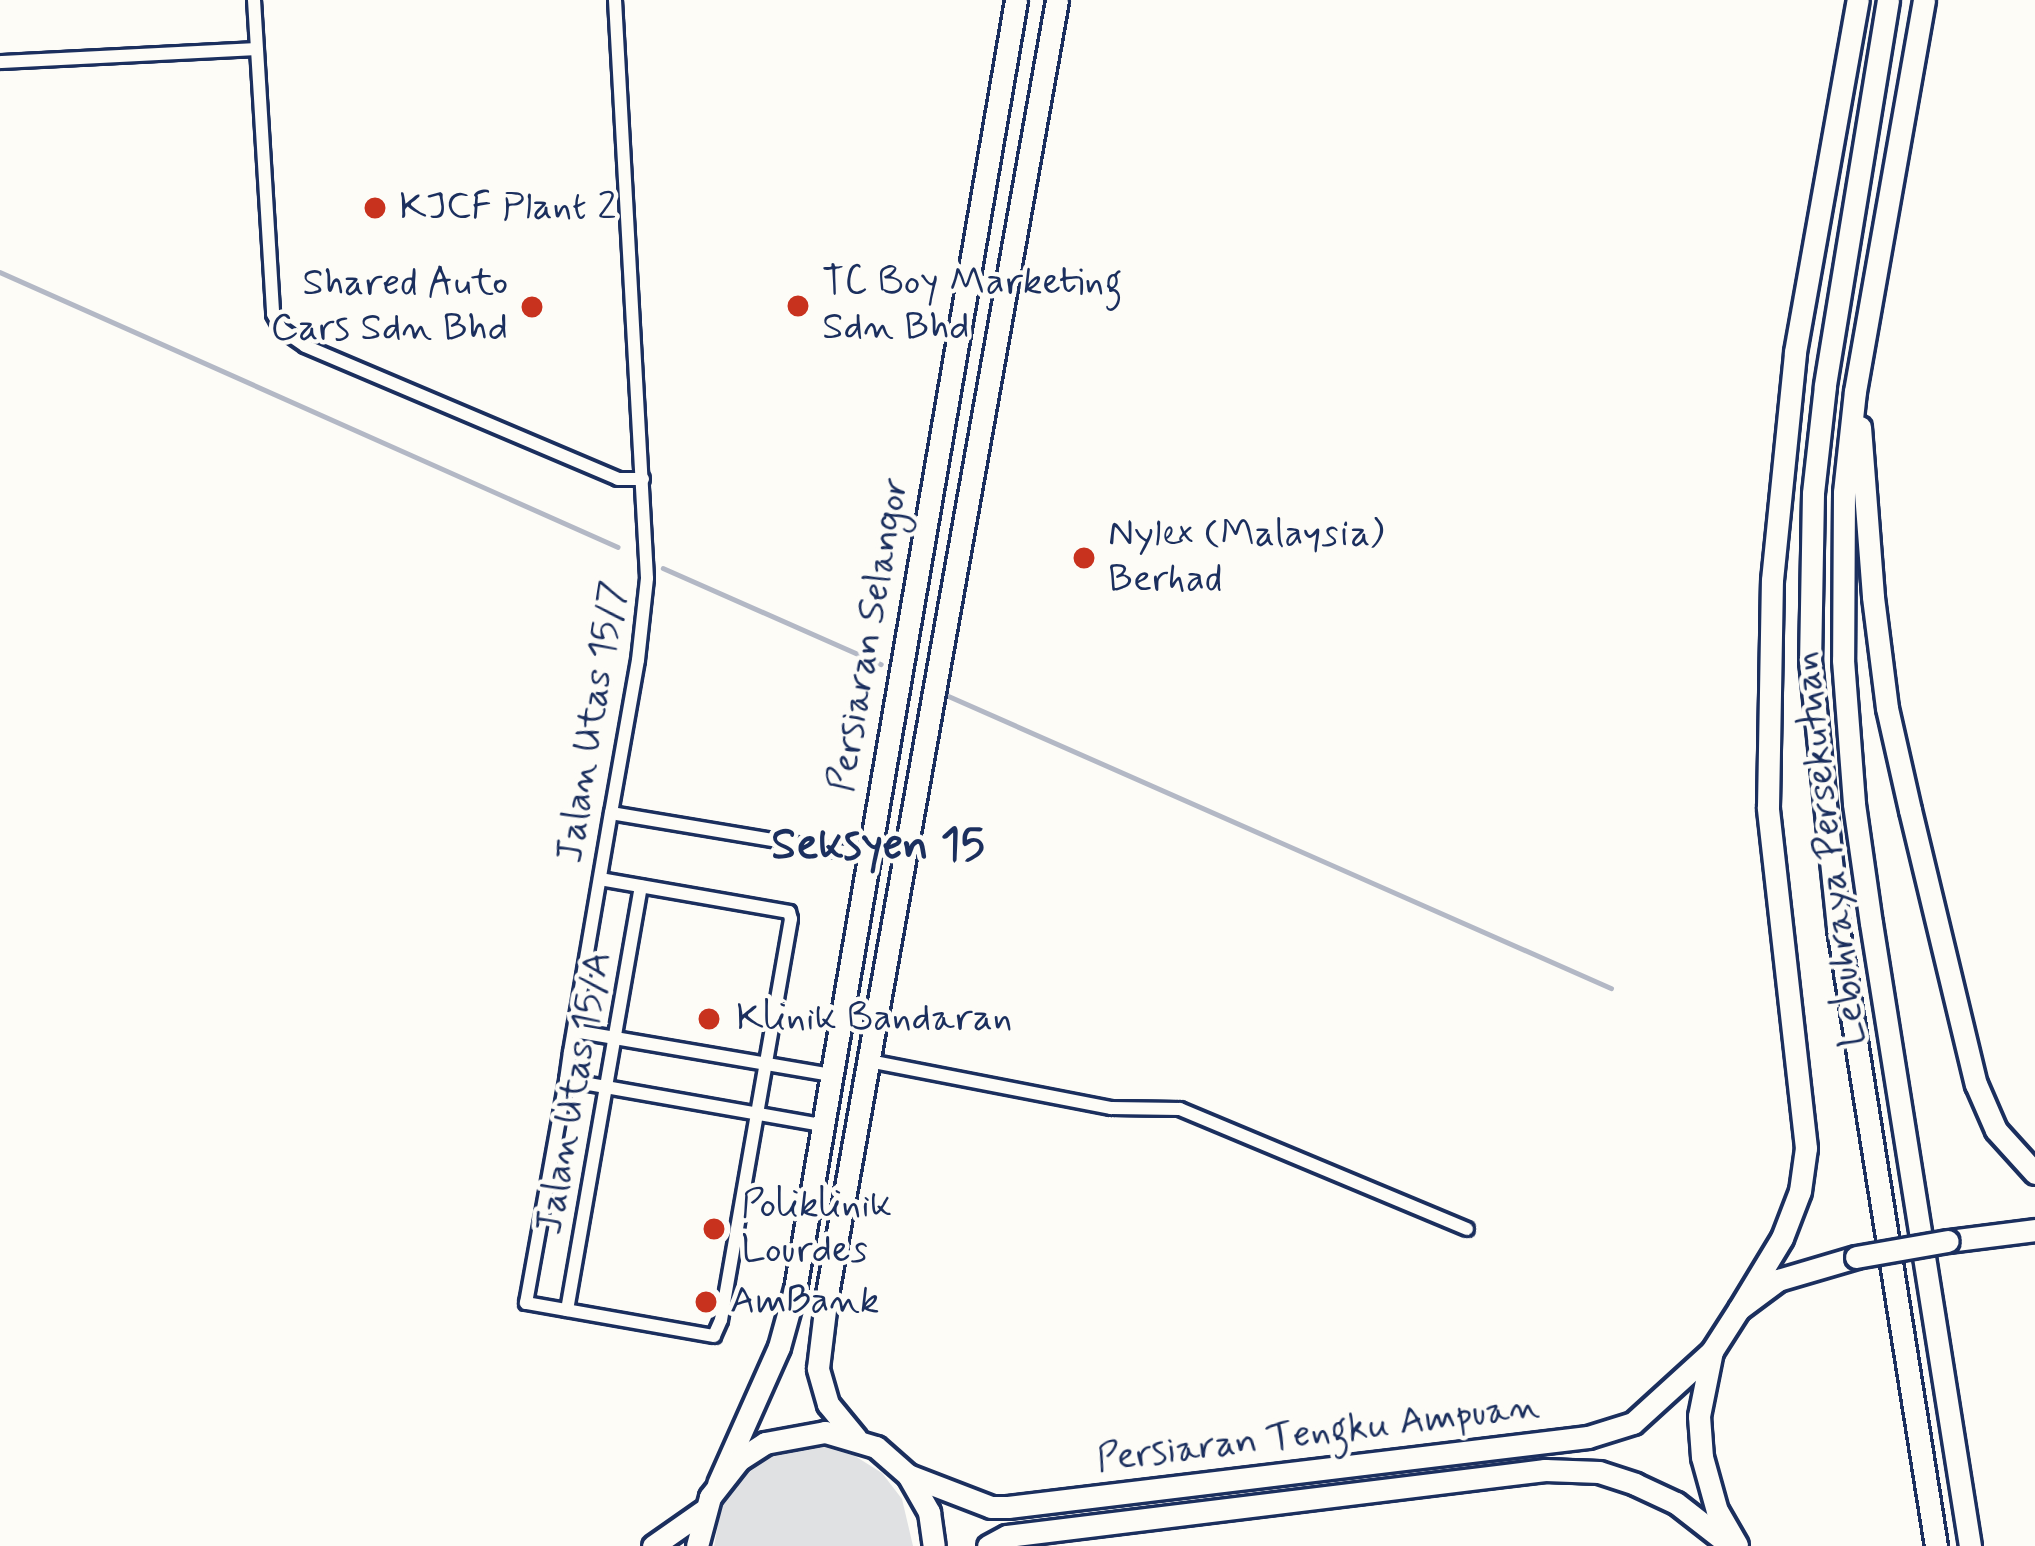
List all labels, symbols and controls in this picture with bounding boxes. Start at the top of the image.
place label: KJCF Plant 2 [399,185,637,231]
marker: KJCF Plant 2 [362,195,388,221]
place label: TC Boy Marketing Sdn Bhd [822,261,1120,352]
place label: Shared Auto Cars Sdn Bhd [270,262,508,353]
marker: TC Boy Marketing Sdn Bhd [785,293,811,319]
marker: Shared Auto Cars Sdn Bhd [519,294,545,320]
street label: Persiaran Selangor [819,473,921,797]
place label: Nylex (Malaysia) Berhad [1108,513,1384,604]
marker: Nylex (Malaysia) Berhad [1071,545,1097,571]
street label: Jalan Utas 15/7 [548,577,638,867]
street label: Lebuhraya Persekutuan [1784,650,1878,1048]
district label: Seksyen 15 [771,819,985,873]
street label: Jalan Utas 15/A [527,947,623,1239]
place label: Klinik Bandaran [736,996,1014,1042]
marker: Klinik Bandaran [693,1003,725,1035]
place label: Poliklinik Lourdes [741,1184,892,1275]
marker: Poliklinik Lourdes [698,1213,730,1245]
place label: AmBank [730,1279,879,1325]
marker: AmBank [693,1289,719,1315]
street label: Persiaran Tengku Ampuan [1101,1384,1535,1484]

